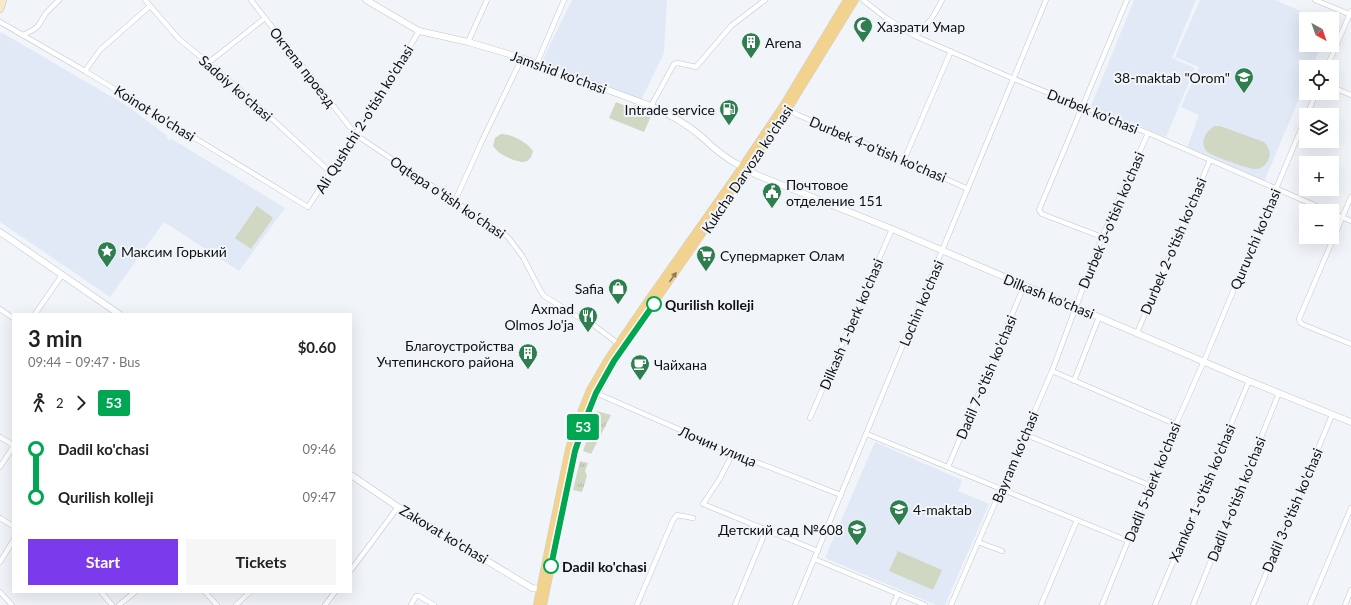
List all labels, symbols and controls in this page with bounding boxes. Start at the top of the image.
north arrow [1299,12,1339,52]
map controls [1299,12,1339,244]
mosque icon: Хазрати Умар [852,15,874,43]
place label: Хазрати Умар [877,18,965,35]
street label: Октепа проезд [266,24,340,111]
building icon: Arena [740,31,762,59]
place label: Arena [765,34,801,51]
street label: Ali Qushchi 2-o'tish ko'chasi [311,42,417,196]
street label: Jamshid ko'chasi [509,47,609,97]
street label: Sadoiy ko'chasi [196,51,276,125]
button: locate [1299,60,1339,100]
school or university icon: 38-maktab "Orom" [1233,66,1255,94]
place label: 38-maktab "Orom" [1114,69,1230,86]
street label: Koinot ko'chasi [111,81,199,145]
street label: Durbek ko'chasi [1045,85,1141,137]
fuel station icon: Intrade service [718,98,740,126]
place label: Intrade service [625,101,715,118]
street label: Kukcha Darvoza ko'chasi [698,102,796,236]
button: layers [1299,108,1339,148]
street label: Durbek 4-o'tish ko'chasi [807,112,949,186]
street label: Durbek 3-o'tish ko'chasi [1074,149,1148,291]
street label: Oqtepa oʻtish koʻchasi [387,152,509,242]
button: + [1299,156,1339,196]
street label: Durbek 2-o'tish ko'chasi [1136,175,1210,317]
place label: Почтовое отделение 151 [786,176,883,209]
public building icon: Почтовое отделение 151 [761,181,783,209]
street label: Quruvchi ko'chasi [1226,186,1284,292]
button: − [1299,204,1339,244]
place icon: Максим Горький [96,240,118,268]
place label: Максим Горький [121,243,227,260]
supermarket icon: Супермаркет Олам [695,244,717,272]
place label: Супермаркет Олам [720,247,845,264]
street label: Dilkash 1-berk ko'chasi [816,256,886,392]
street label: Lochin ko'chasi [895,257,947,349]
street label: Dilkash ko'chasi [1001,270,1097,322]
one-way arrow [669,272,677,282]
shop icon: Safia [607,277,629,305]
place label: Safia [575,280,604,297]
marker: Qurilish kolleji [646,296,662,312]
place label: Qurilish kolleji [665,296,754,313]
place label: Axmad Olmos Jo'ja [504,300,574,333]
restaurant icon: Axmad Olmos Jo'ja [577,305,599,333]
street label: Dadil 7-o'tish ko'chasi [952,312,1020,442]
text: 3 min [28,325,83,352]
place label: Благоустройства Учтепинского района [377,337,514,370]
text: $0.60 [298,338,336,356]
building icon: Благоустройства Учтепинского района [517,342,539,370]
cafe icon: Чайхана [629,353,651,381]
text: 09:44 – 09:47 · Bus [28,354,140,370]
place label: Чайхана [654,356,707,373]
icon: walk [28,392,50,414]
icon: forward [70,392,92,414]
text: 53 [106,394,122,411]
text: 2 [56,395,64,411]
street label: Bayram ko'chasi [988,409,1042,505]
line badge: 53 [565,414,601,440]
text: 53 [575,418,591,435]
street label: Dadil 5-berk ko'chasi [1120,420,1184,544]
street label: Xamkor 1-o'tish ko'chasi [1165,421,1239,565]
street label: Лочин улица [676,422,759,470]
street label: Dadil 4-o'tish ko'chasi [1203,434,1269,564]
text: Dadil ko'chasi [58,440,149,458]
text: 09:46 [303,441,336,457]
street label: Dadil 3-o'tish ko'chasi [1258,445,1326,575]
text: Qurilish kolleji [58,488,153,506]
text: 09:47 [303,489,336,505]
school or university icon: 4-maktab [888,498,910,526]
street label: Zakovat ko'chasi [397,501,491,567]
place label: 4-maktab [913,501,972,518]
school or university icon: Детский сад №608 [846,518,868,546]
place label: Детский сад №608 [718,521,843,538]
button: Start [28,539,178,585]
button: Tickets [186,539,336,585]
marker: Dadil ko'chasi [543,558,559,574]
place label: Dadil ko'chasi [562,558,647,575]

